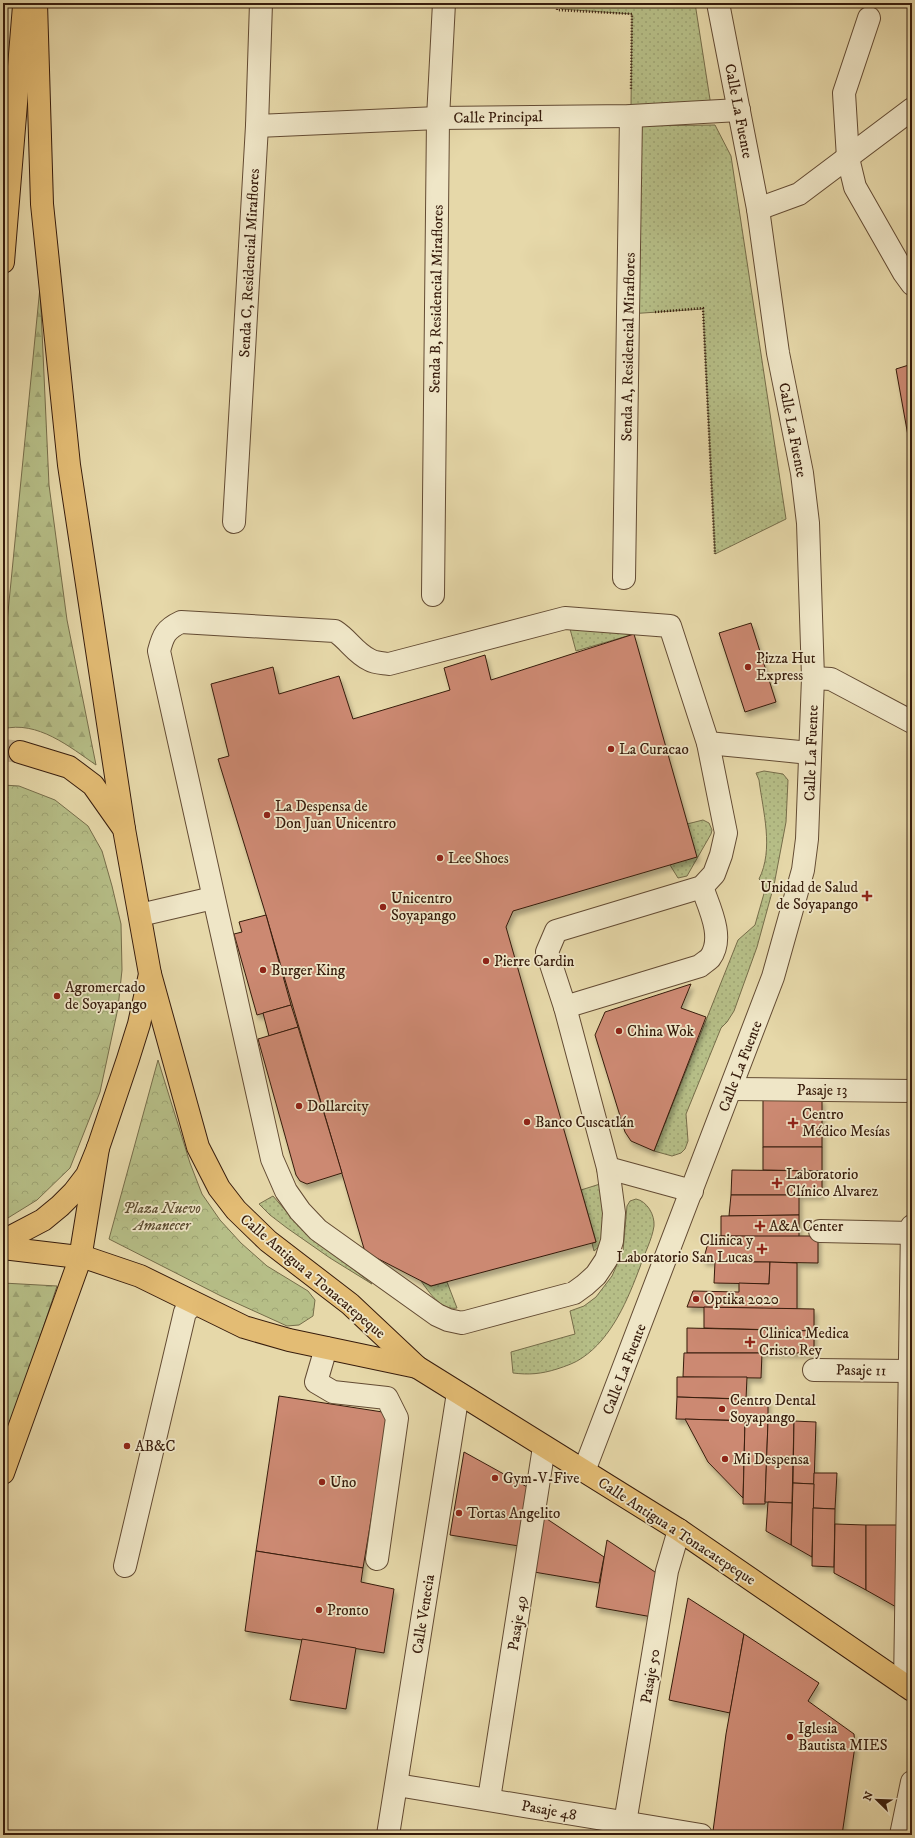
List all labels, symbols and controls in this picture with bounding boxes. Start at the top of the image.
street label: Calle La Fuente [720,62,757,160]
street label: Calle Principal [453,107,543,128]
street label: Senda C, Residencial Miraflores [235,168,264,358]
street label: Senda B, Residencial Miraflores [425,205,448,393]
street label: Senda A, Residencial Miraflores [617,252,640,442]
street label: Calle La Fuente [774,381,811,479]
place label: Pizza Hut Express [756,649,816,685]
marker: Pizza Hut Express [743,662,753,672]
street label: Calle La Fuente [800,705,823,801]
place label: La Curacao [619,740,689,759]
marker: La Curacao [606,744,616,754]
place label: La Despensa de Don Juan Unicentro [275,797,396,833]
marker: La Despensa de Don Juan Unicentro [262,810,272,820]
place label: Lee Shoes [448,849,509,868]
marker: Lee Shoes [435,853,445,863]
place label: Unidad de Salud de Soyapango [760,878,859,914]
place label: Unicentro Soyapango [391,889,456,925]
marker: Unidad de Salud de Soyapango [861,890,873,902]
marker: Unicentro Soyapango [378,902,388,912]
place label: Pierre Cardin [494,952,575,971]
marker: Pierre Cardin [481,956,491,966]
place label: Burger King [271,961,346,980]
marker: Burger King [258,965,268,975]
place label: Agromercado de Soyapango [65,978,147,1014]
marker: Agromercado de Soyapango [52,991,62,1001]
street label: Calle La Fuente [714,1018,767,1114]
place label: China Wok [627,1022,694,1041]
marker: China Wok [614,1026,624,1036]
street label: Pasaje 13 [797,1081,847,1100]
place label: Dollarcity [307,1097,369,1116]
marker: Dollarcity [294,1101,304,1111]
place label: Centro Médico Mesías [802,1105,890,1141]
place label: Banco Cuscatlán [535,1113,634,1132]
marker: Banco Cuscatlán [522,1117,532,1127]
marker: Centro Médico Mesías [787,1117,799,1129]
place label: Laboratorio Clínico Alvarez [786,1165,879,1201]
marker: Laboratorio Clínico Alvarez [771,1177,783,1189]
park label: Plaza Nuevo Amanecer [123,1199,201,1235]
street label: Calle Antigua a Tonacatepeque [236,1210,389,1343]
place label: A&A Center [769,1217,844,1236]
marker: A&A Center [754,1220,766,1232]
place label: Clinica y Laboratorio San Lucas [616,1231,754,1267]
marker: Clinica y Laboratorio San Lucas [756,1243,768,1255]
place label: Optika 2020 [704,1290,779,1309]
marker: Optika 2020 [691,1294,701,1304]
street label: Calle La Fuente [598,1321,651,1417]
place label: Clinica Medica Cristo Rey [759,1324,850,1360]
marker: Clinica Medica Cristo Rey [744,1336,756,1348]
street label: Pasaje 11 [836,1361,886,1380]
place label: Centro Dental Soyapango [730,1391,816,1427]
marker: Centro Dental Soyapango [717,1404,727,1414]
place label: AB&C [135,1437,176,1456]
marker: AB&C [122,1441,132,1451]
place label: Mi Despensa [733,1450,810,1469]
marker: Mi Despensa [720,1454,730,1464]
place label: Gym-V-Five [503,1469,579,1488]
place label: Uno [330,1473,356,1492]
marker: Gym-V-Five [490,1473,500,1483]
street label: Calle Antigua a Tonacatepeque [594,1473,759,1590]
marker: Uno [317,1477,327,1487]
place label: Tortas Angelito [467,1504,560,1523]
marker: Tortas Angelito [454,1508,464,1518]
street label: Calle Venecia [408,1572,439,1655]
street label: Pasaje 49 [504,1594,531,1652]
place label: Pronto [327,1601,368,1620]
marker: Pronto [314,1605,324,1615]
street label: Pasaje 50 [636,1647,665,1705]
place label: Iglesia Bautista MIES [798,1719,888,1755]
marker: Iglesia Bautista MIES [785,1732,795,1742]
north arrow [857,1780,897,1820]
text: N [861,1790,877,1803]
street label: Pasaje 48 [520,1796,578,1825]

